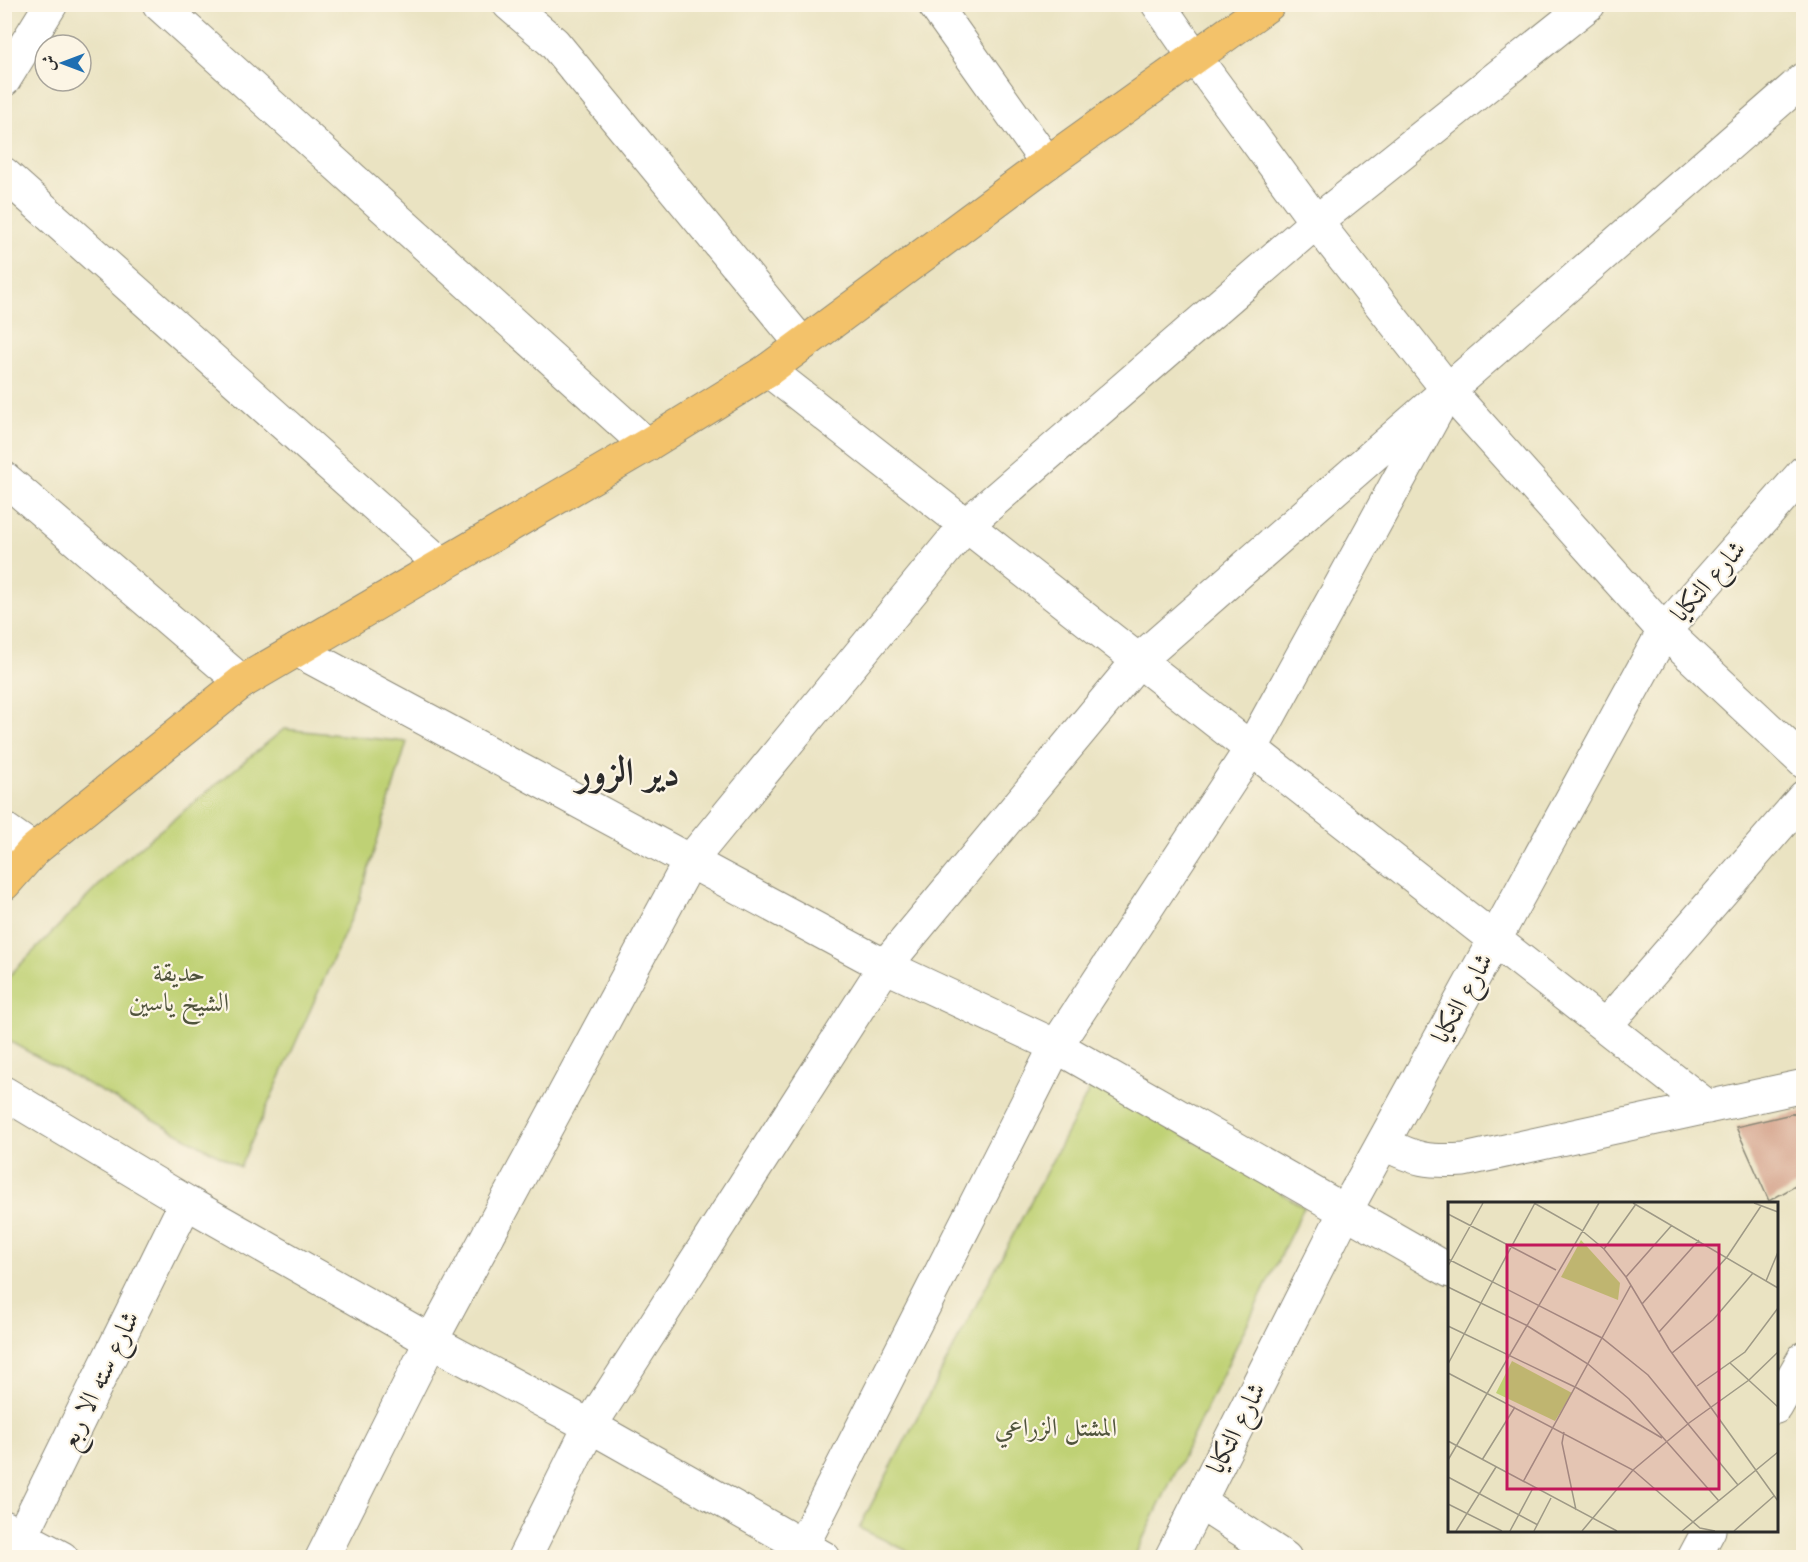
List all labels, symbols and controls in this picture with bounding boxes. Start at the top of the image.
north arrow [33,33,93,93]
text: ش [38,55,60,71]
street label: شارع التكايا [1663,532,1756,632]
district label: دير الزور [572,747,680,799]
street label: شارع التكايا [1423,947,1505,1051]
park label: حديقة الشيخ ياسين [129,955,229,1026]
inset map [1448,1202,1778,1532]
street label: شارع سته الا ربع [50,1305,153,1458]
street label: شارع التكايا [1198,1376,1277,1481]
park label: المشتل الزراعي [995,1410,1117,1449]

